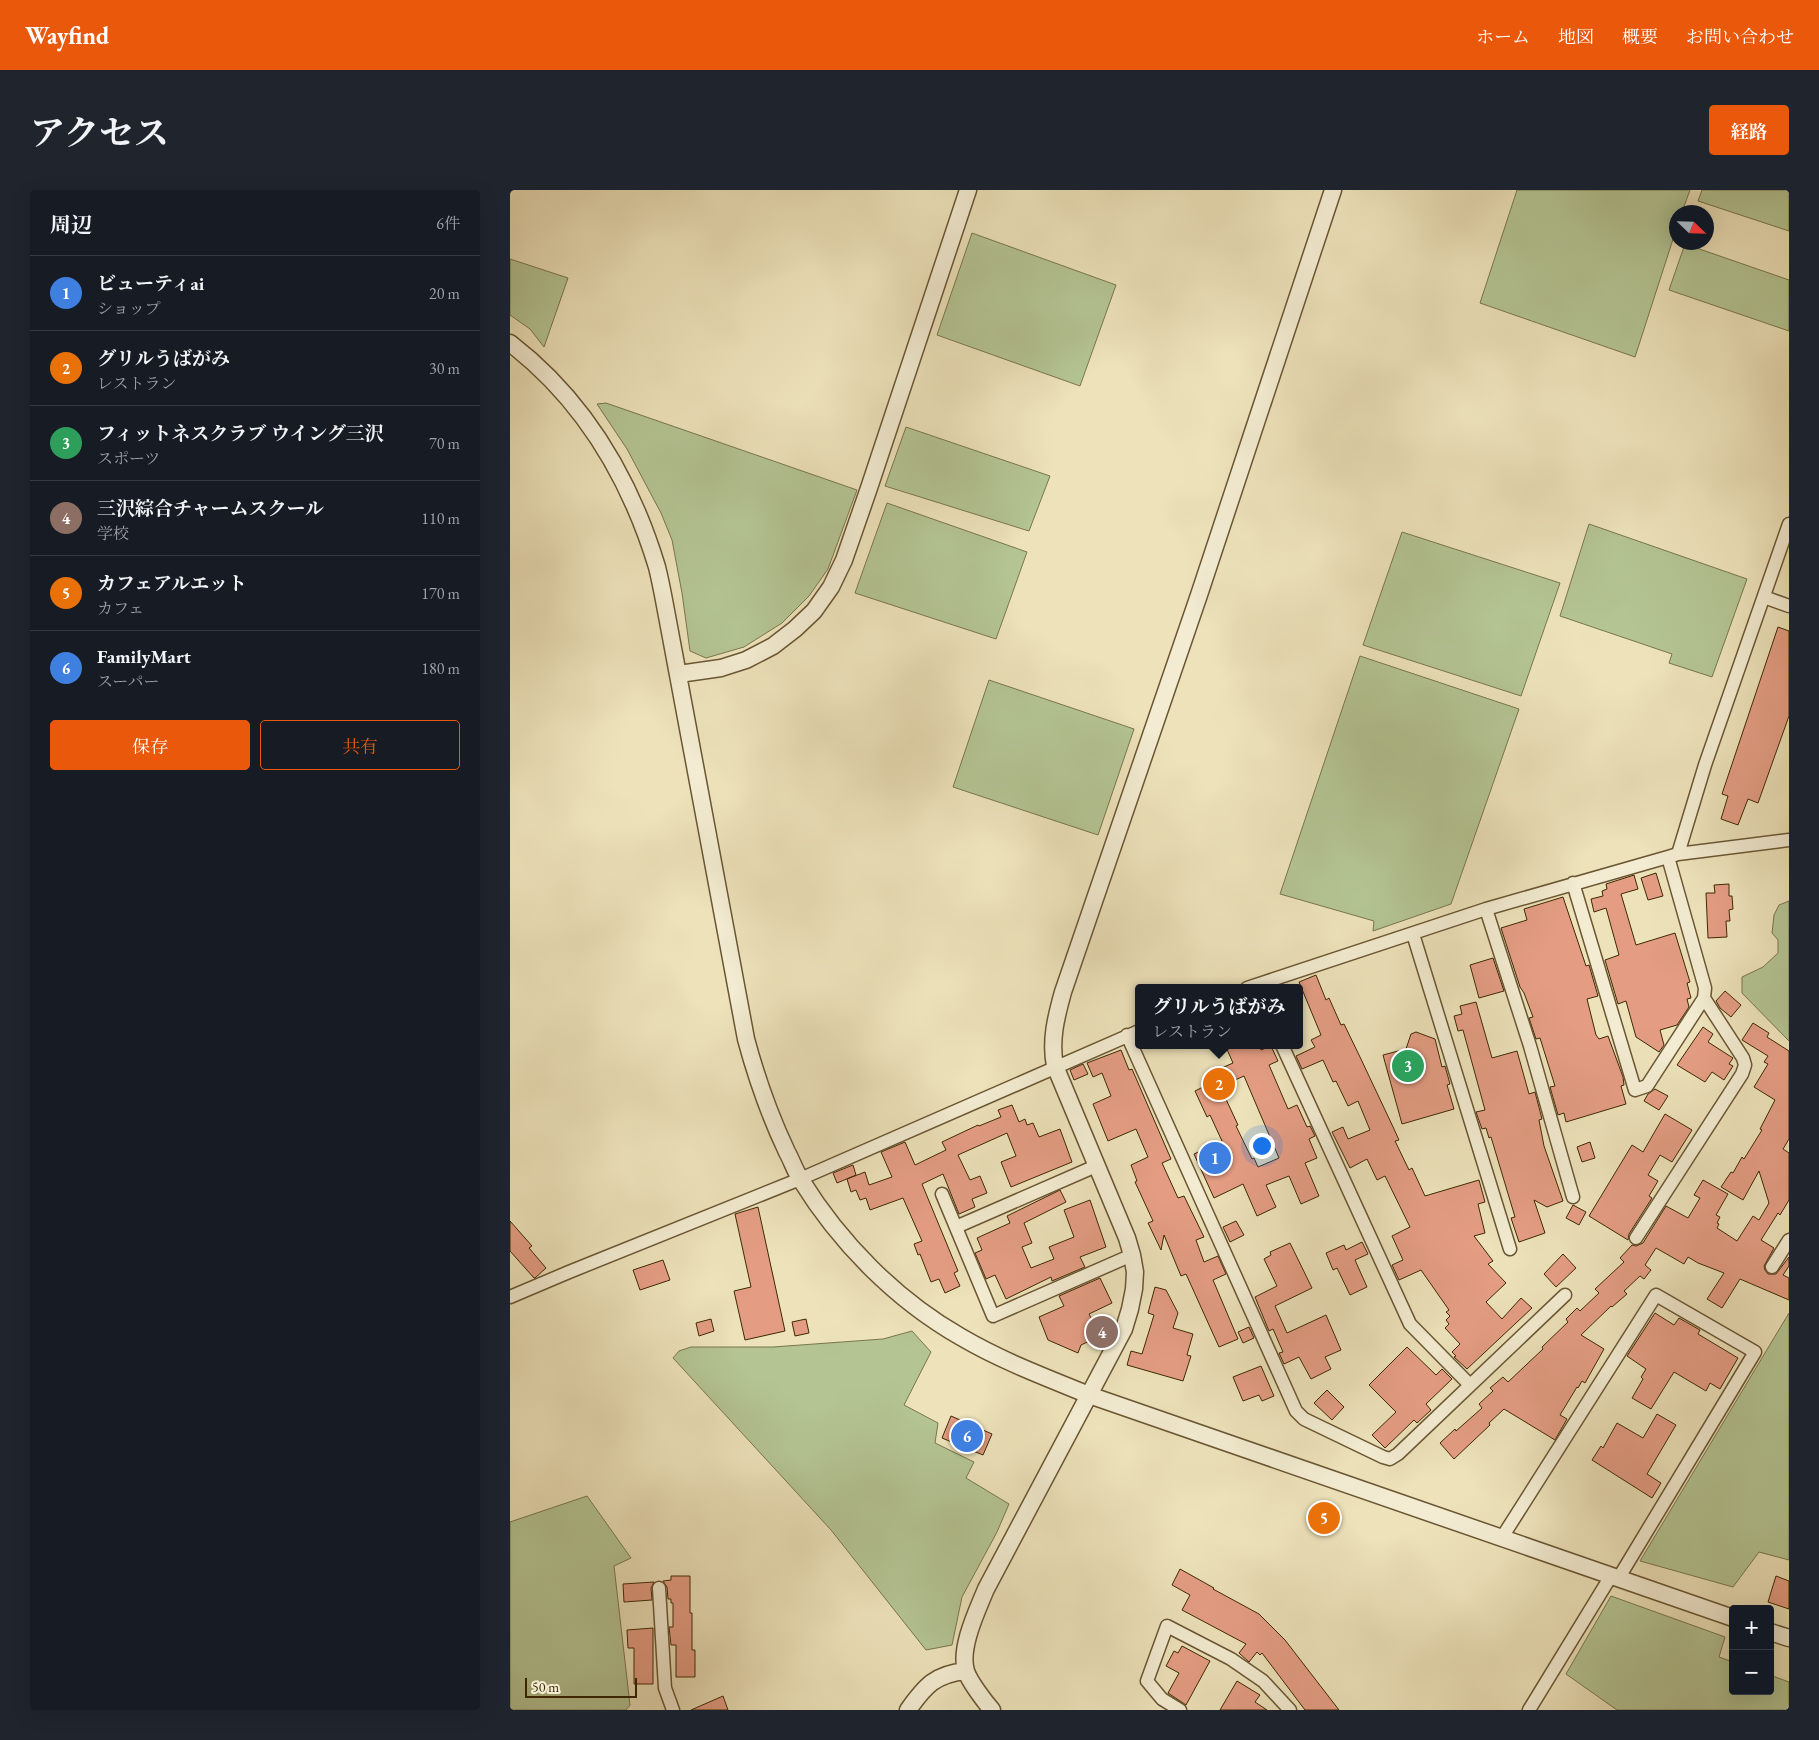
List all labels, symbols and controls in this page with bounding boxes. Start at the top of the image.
text: Wayfind [25,20,109,51]
text: ホーム [1476,25,1530,48]
text: 地図 [1558,25,1594,48]
text: 概要 [1622,25,1658,48]
text: お問い合わせ [1686,25,1794,48]
button: 経路 [1709,105,1789,155]
text: アクセス [30,110,169,155]
north arrow [1669,205,1714,250]
text: 周辺 [50,211,92,238]
text: 6件 [436,213,460,234]
text: ビューティai [97,271,204,296]
text: 1 [62,283,70,304]
text: 20 m [429,283,460,304]
text: ショップ [97,298,161,319]
text: グリルうばがみ [97,346,230,371]
text: 2 [62,358,70,379]
text: 30 m [429,358,460,379]
text: レストラン [97,373,177,394]
text: フィットネスクラブ ウイング三沢 [97,421,384,446]
text: 3 [62,433,70,454]
text: 70 m [429,433,460,454]
text: スポーツ [97,448,160,469]
text: 三沢綜合チャームスクール [97,496,324,521]
text: 4 [62,508,70,529]
text: 110 m [421,508,460,529]
text: 学校 [97,523,129,544]
text: カフェアルエット [97,571,247,596]
text: 5 [62,583,70,604]
text: 170 m [421,583,460,604]
text: カフェ [97,598,144,619]
text: FamilyMart [97,644,191,669]
text: 6 [62,658,70,679]
text: 180 m [421,658,460,679]
text: スーパー [97,671,159,692]
button: 保存 [50,720,250,770]
button: 共有 [260,720,460,770]
popup [1135,984,1303,1049]
text: グリルうばがみ [1152,994,1286,1019]
text: レストラン [1152,1021,1232,1042]
pin: 3 [1392,1047,1424,1085]
pin: 2 [1203,1065,1235,1103]
your location [1249,1133,1275,1159]
pin: 1 [1199,1139,1231,1177]
pin: 4 [1086,1313,1118,1351]
pin: 6 [951,1417,983,1455]
pin: 5 [1308,1499,1340,1537]
map controls [1729,1605,1774,1695]
button: + [1729,1605,1774,1650]
button: − [1729,1650,1774,1695]
scale bar [525,1675,638,1698]
text: 50 m [532,1678,559,1696]

